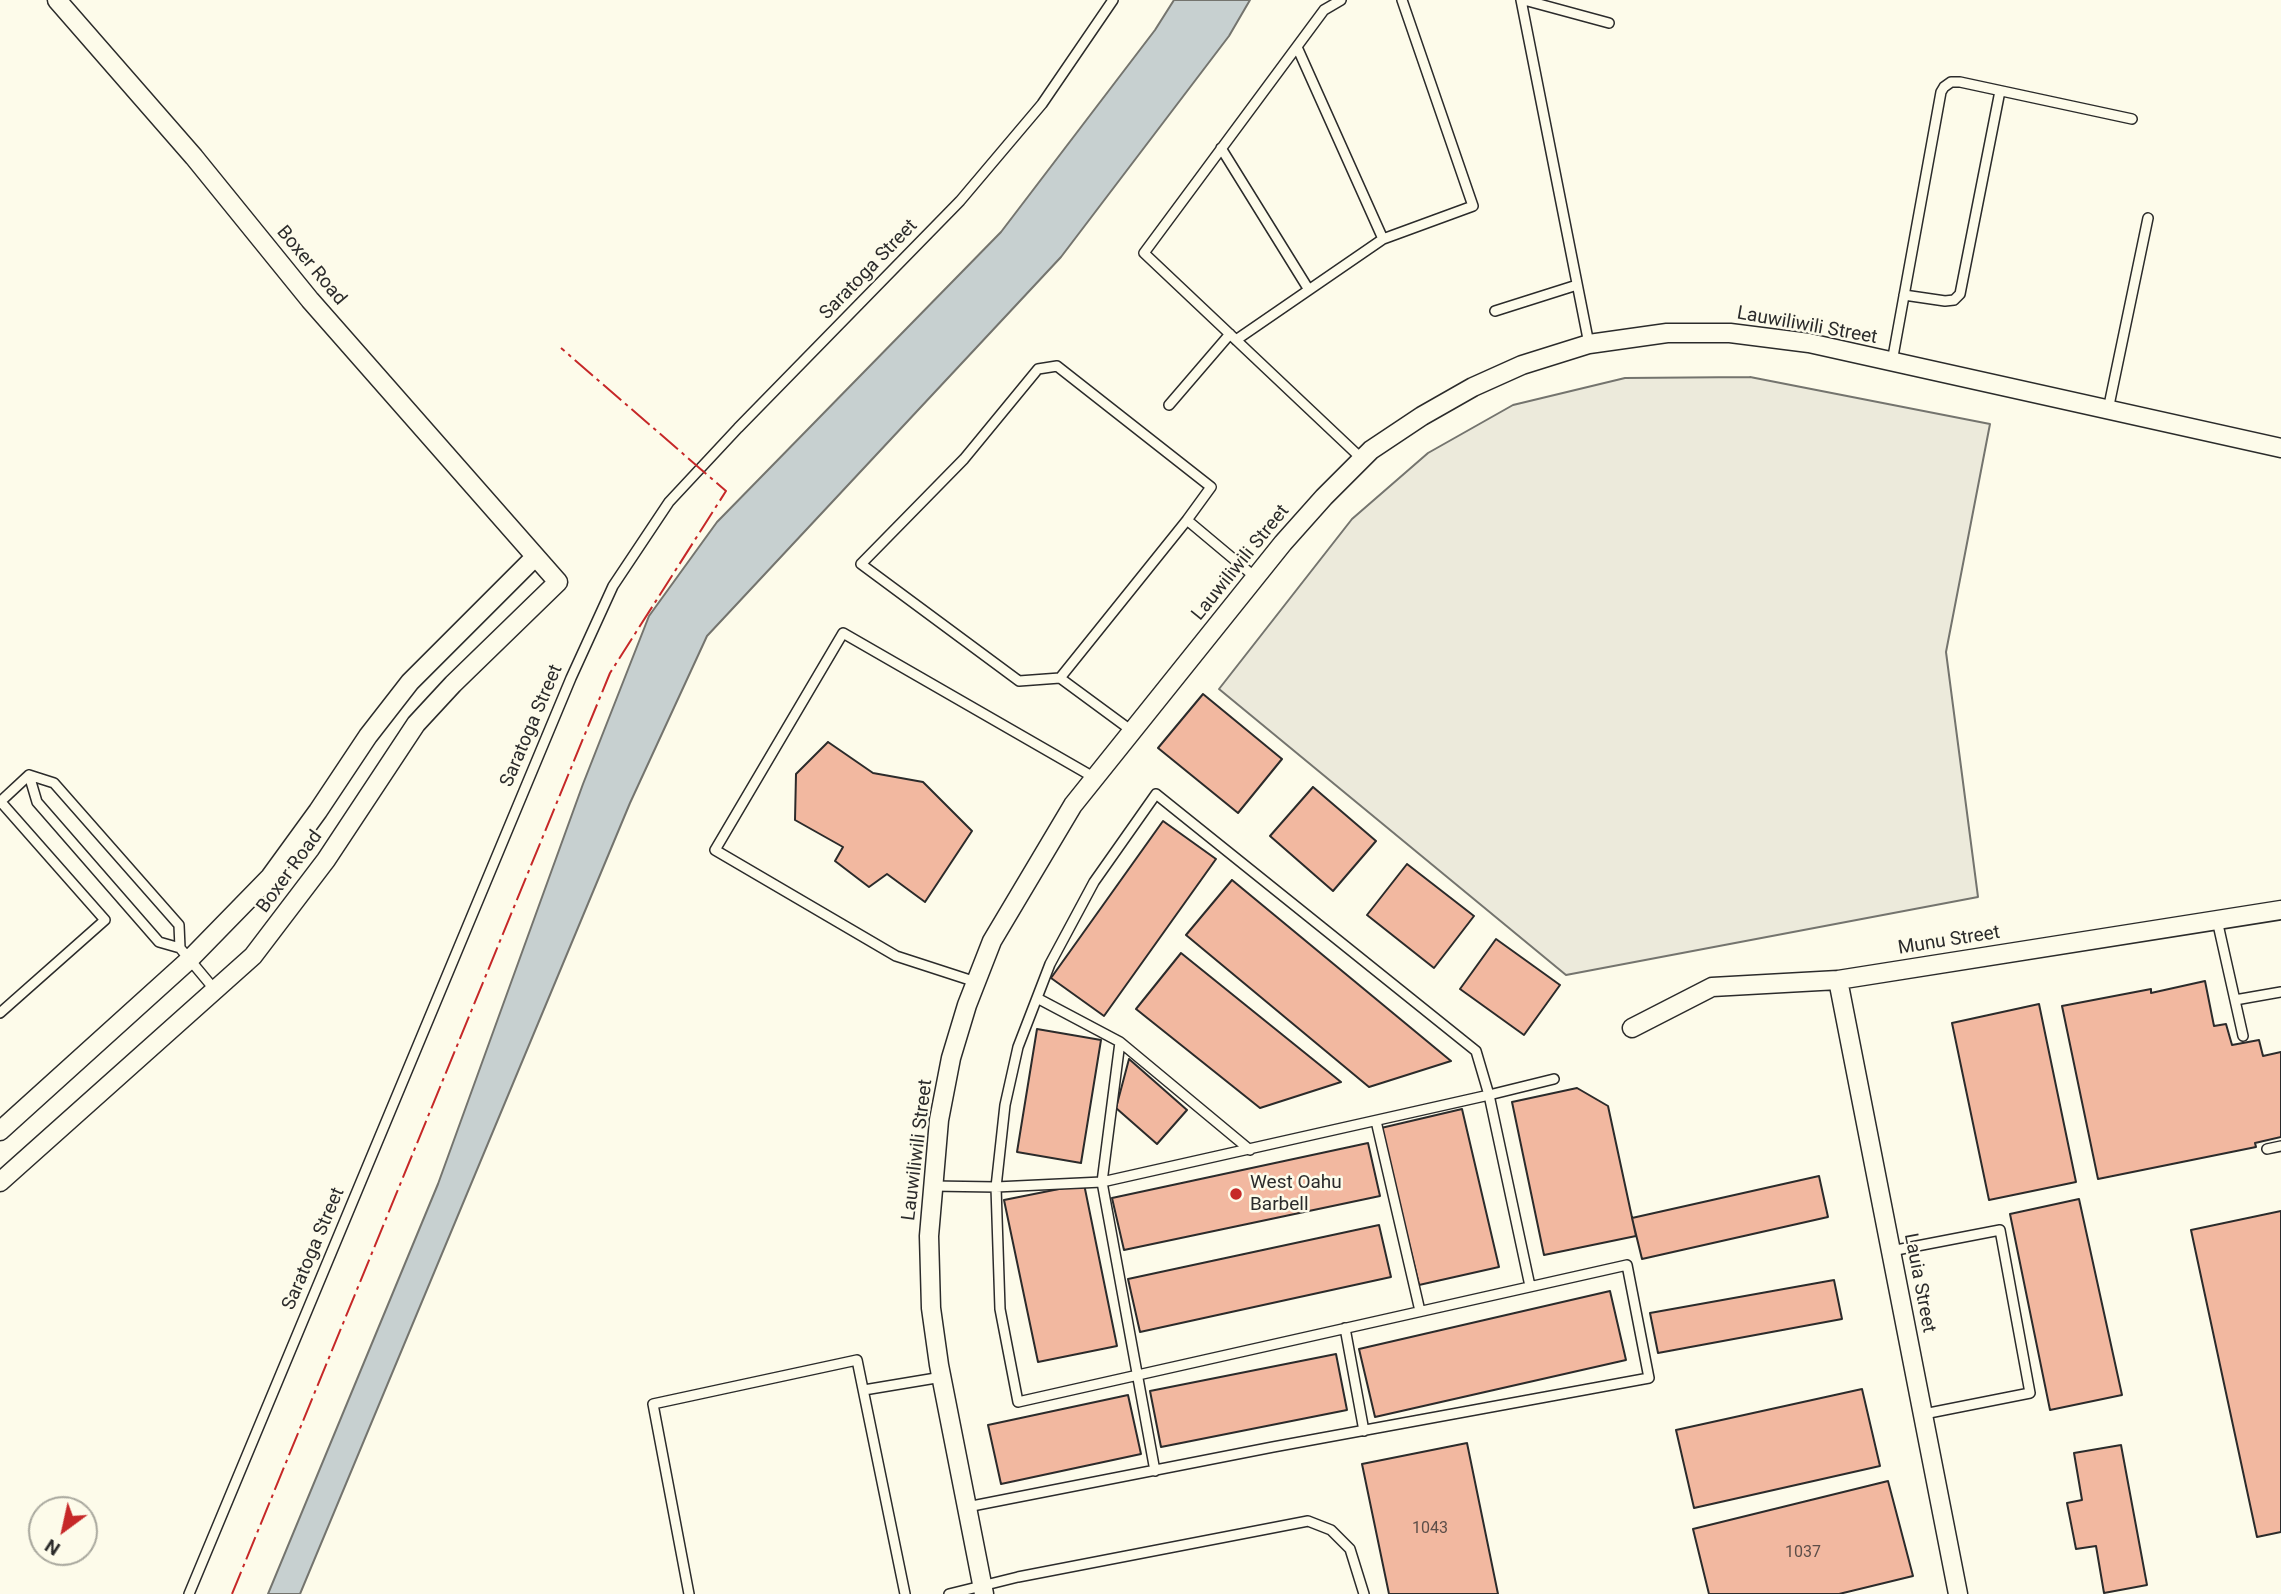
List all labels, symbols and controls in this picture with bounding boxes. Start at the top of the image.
street label: Saratoga Street [815,215,923,325]
street label: Boxer Road [271,222,351,310]
street label: Lauwiliwili Street [1735,302,1879,350]
street label: Lauwiliwili Street [1187,501,1295,625]
street label: Saratoga Street [496,661,568,791]
street label: Boxer Road [252,826,328,918]
street label: Munu Street [1896,922,2002,960]
street label: Lauwiliwili Street [898,1078,938,1222]
place label: West Oahu Barbell [1250,1172,1342,1216]
street label: Saratoga Street [278,1184,350,1314]
marker: West Oahu Barbell [1228,1186,1244,1202]
street label: Lauia Street [1898,1231,1940,1335]
north arrow [28,1496,98,1566]
house number: 1043 [1412,1519,1448,1539]
text: N [40,1534,64,1561]
house number: 1037 [1785,1543,1821,1563]

